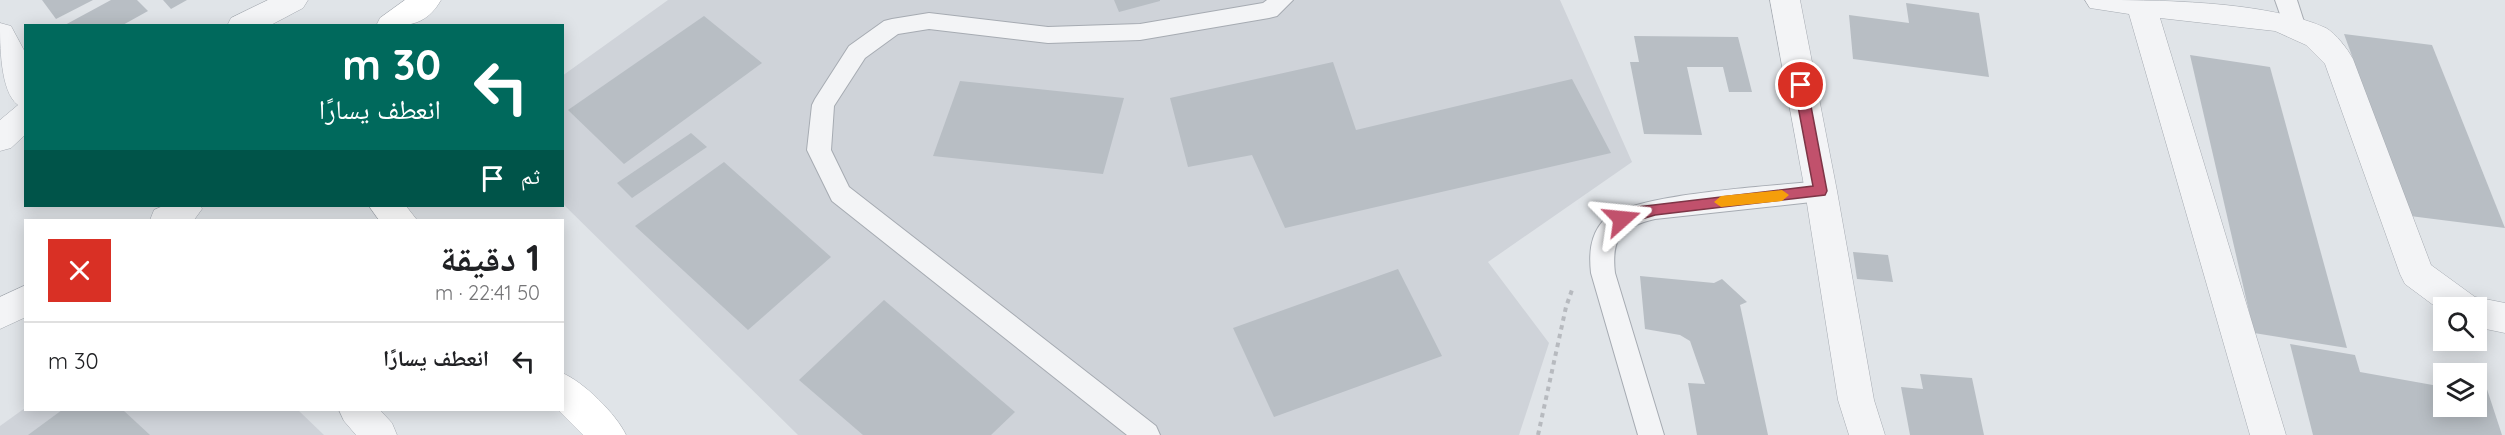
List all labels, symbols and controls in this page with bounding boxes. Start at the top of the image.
text: 30 m [342,38,441,91]
icon: left [462,48,540,126]
pin [1775,59,1826,110]
icon: arrive [1784,68,1817,101]
text: انعطف يسارًا [319,92,441,126]
icon: arrive [476,162,509,195]
text: ثم [521,162,540,190]
position arrow [1590,187,1654,251]
text: 1 دقيقة [440,235,540,280]
button: close [48,239,111,302]
text: 50 m · 22:41 [435,280,540,305]
map controls [2433,297,2487,417]
button: search [2433,297,2487,351]
text: انعطف يسارًا [383,344,489,372]
icon: left [507,345,540,378]
text: 30 m [48,347,99,375]
button: layers [2433,363,2487,417]

